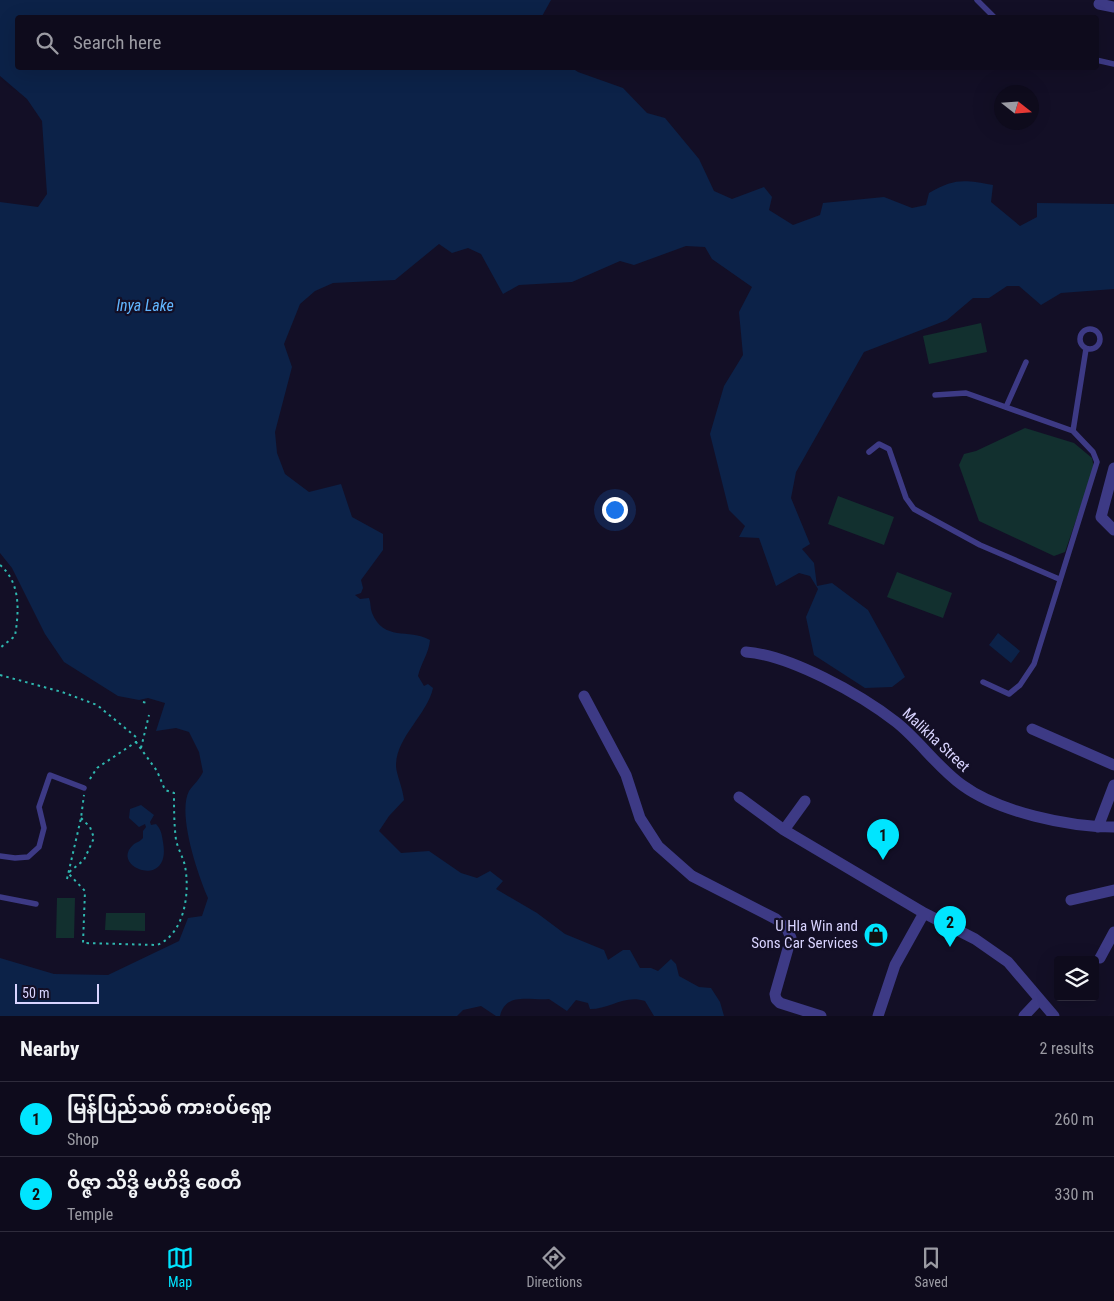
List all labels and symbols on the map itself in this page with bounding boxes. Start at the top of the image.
north arrow [994,85,1039,130]
water label: Inya Lake [116,296,174,315]
your location [602,497,628,523]
street label: Malikha Street [899,704,973,776]
pin: 1 [867,819,899,860]
pin: 2 [934,906,966,947]
place label: U Hla Win and Sons Car Services [751,917,858,952]
shop icon: U Hla Win and Sons Car Services [863,922,889,948]
scale bar [15,981,99,1004]

